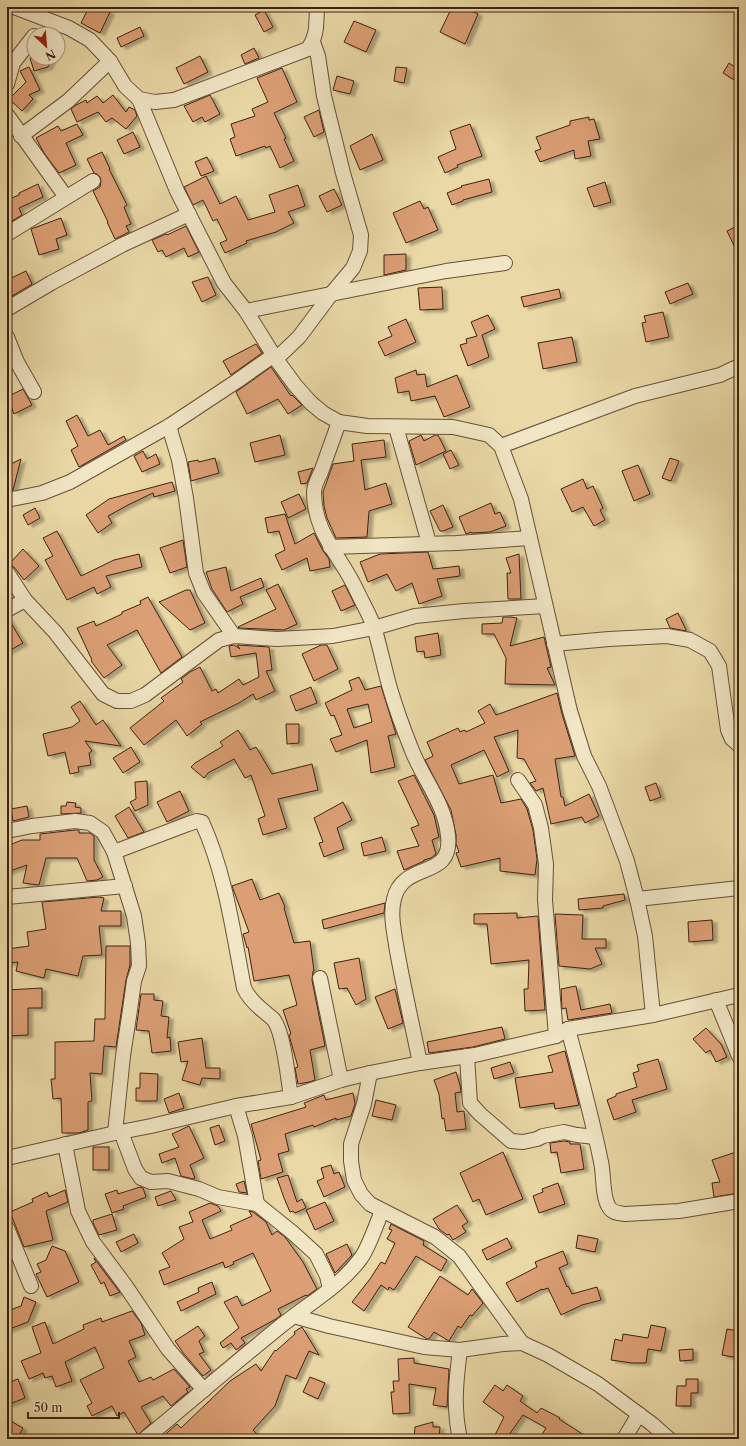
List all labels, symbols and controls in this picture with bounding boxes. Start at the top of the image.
north arrow [26,26,66,66]
text: N [43,47,58,64]
scale bar [28,1394,119,1420]
text: 50 m [34,1400,63,1415]

